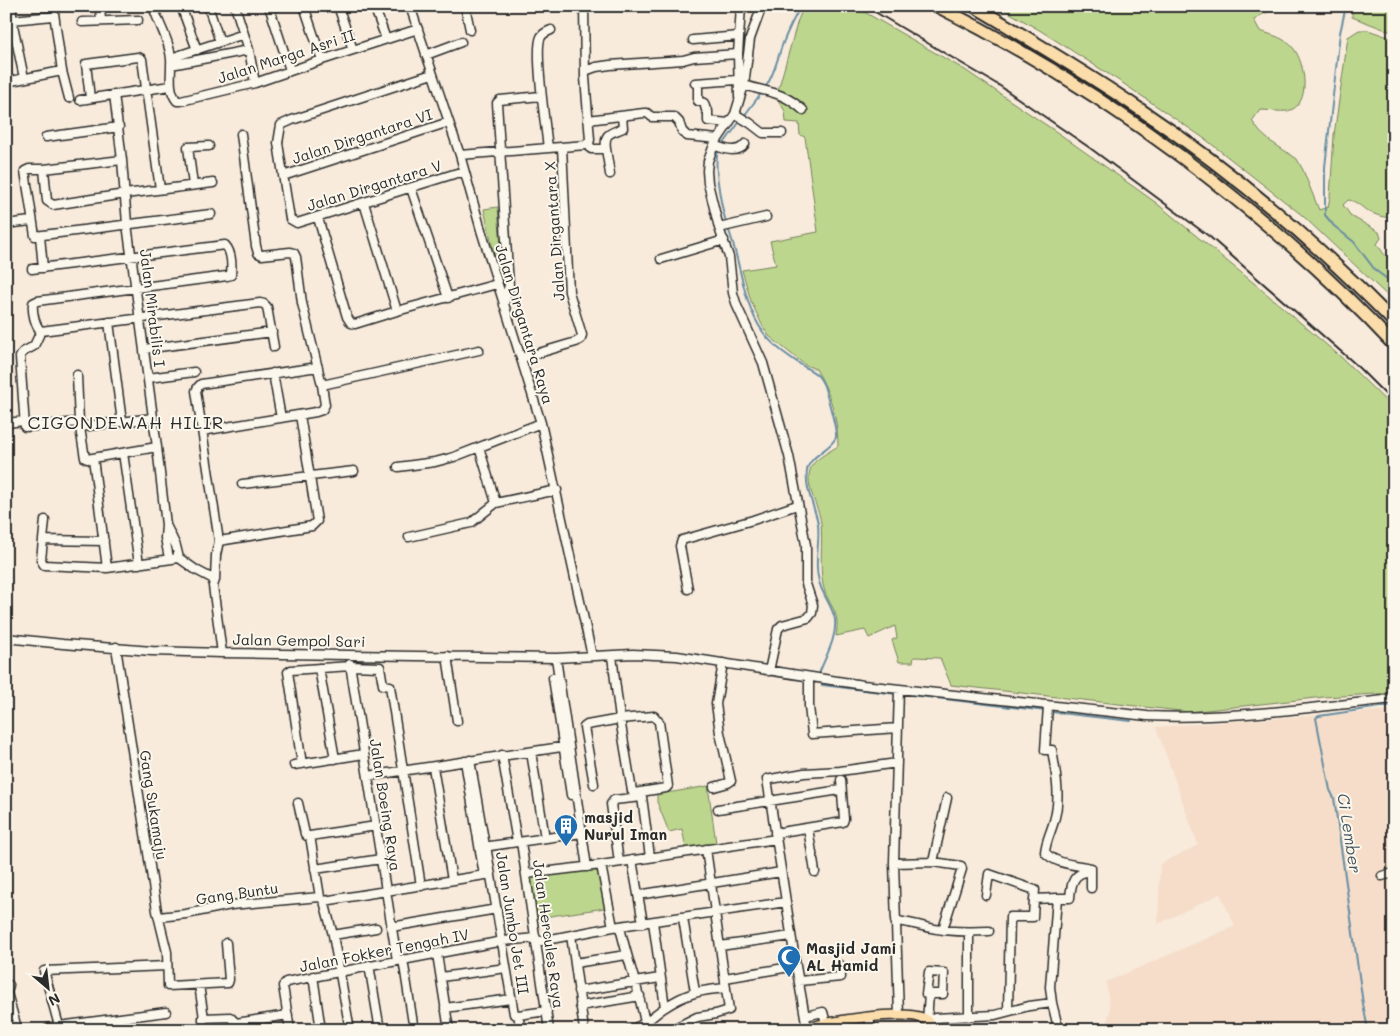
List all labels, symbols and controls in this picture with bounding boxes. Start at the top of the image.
street label: Jalan Marga Asri II [215,24,358,88]
street label: Jalan Dirgantara VI [289,104,435,168]
street label: Jalan Dirgantara V [304,155,444,215]
street label: Jalan Dirgantara X [539,160,569,302]
street label: Jalan Dirgantara Raya [491,242,559,406]
street label: Jalan Mirabilis I [136,248,170,368]
district label: CIGONDEWAH HILIR [28,410,224,434]
street label: Jalan Gempol Sari [232,629,366,651]
street label: Jalan Boeing Raya [366,737,406,873]
street label: Gang Sukamaju [135,749,173,861]
water label: Ci Lember [1333,792,1367,874]
place label: masjid Nurul Iman [584,807,667,844]
building icon: masjid Nurul Iman [553,813,579,847]
street label: Jalan Jumbo Jet III [492,850,534,996]
street label: Jalan Hercules Raya [529,859,569,1009]
street label: Gang Buntu [195,877,279,909]
street label: Jalan Fokker Tengah IV [298,924,470,976]
place label: Masjid Jami AL Hamid [806,938,897,975]
mosque icon: Masjid Jami AL Hamid [776,944,802,978]
north arrow [22,964,72,1014]
text: N [45,989,63,1011]

